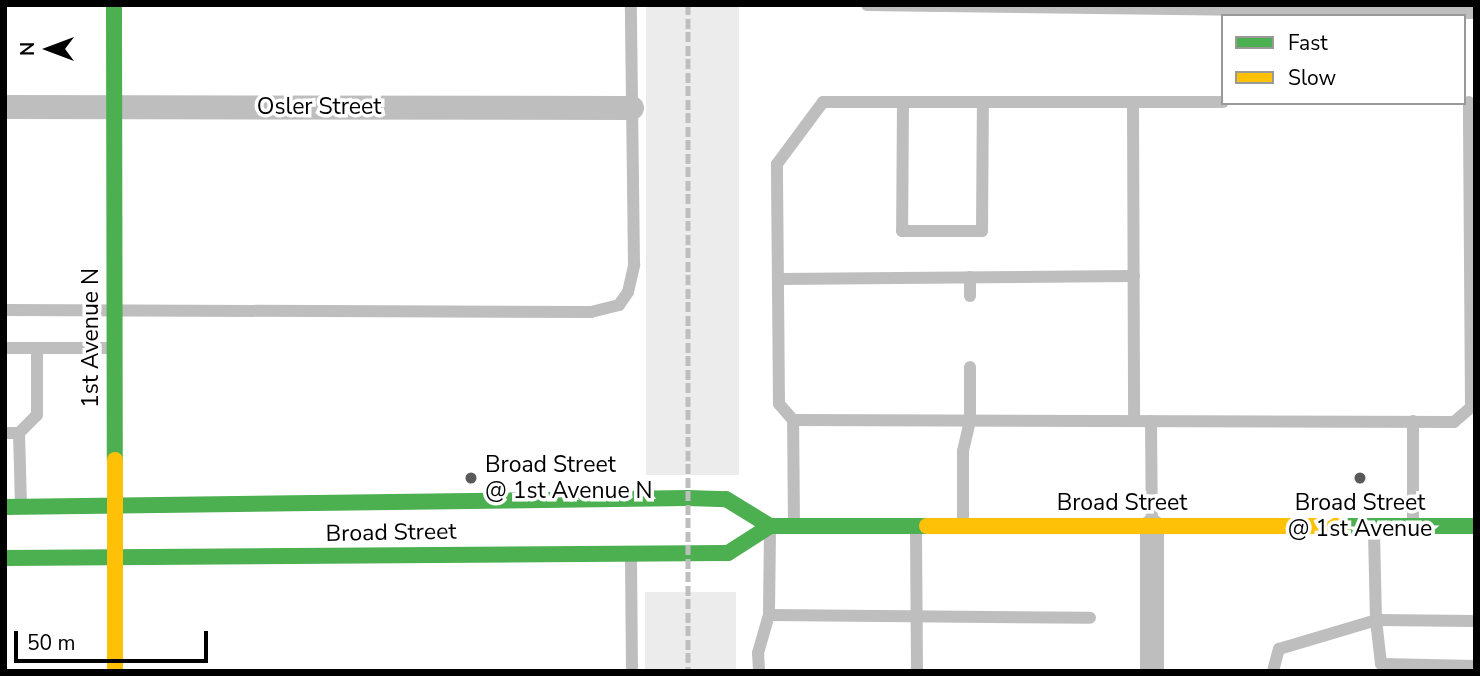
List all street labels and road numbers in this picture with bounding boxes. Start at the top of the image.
street label: Osler Street [257,93,381,121]
street label: 1st Avenue N [77,268,105,408]
street label: Broad Street [1057,489,1187,517]
street label: Broad Street [325,518,457,548]

